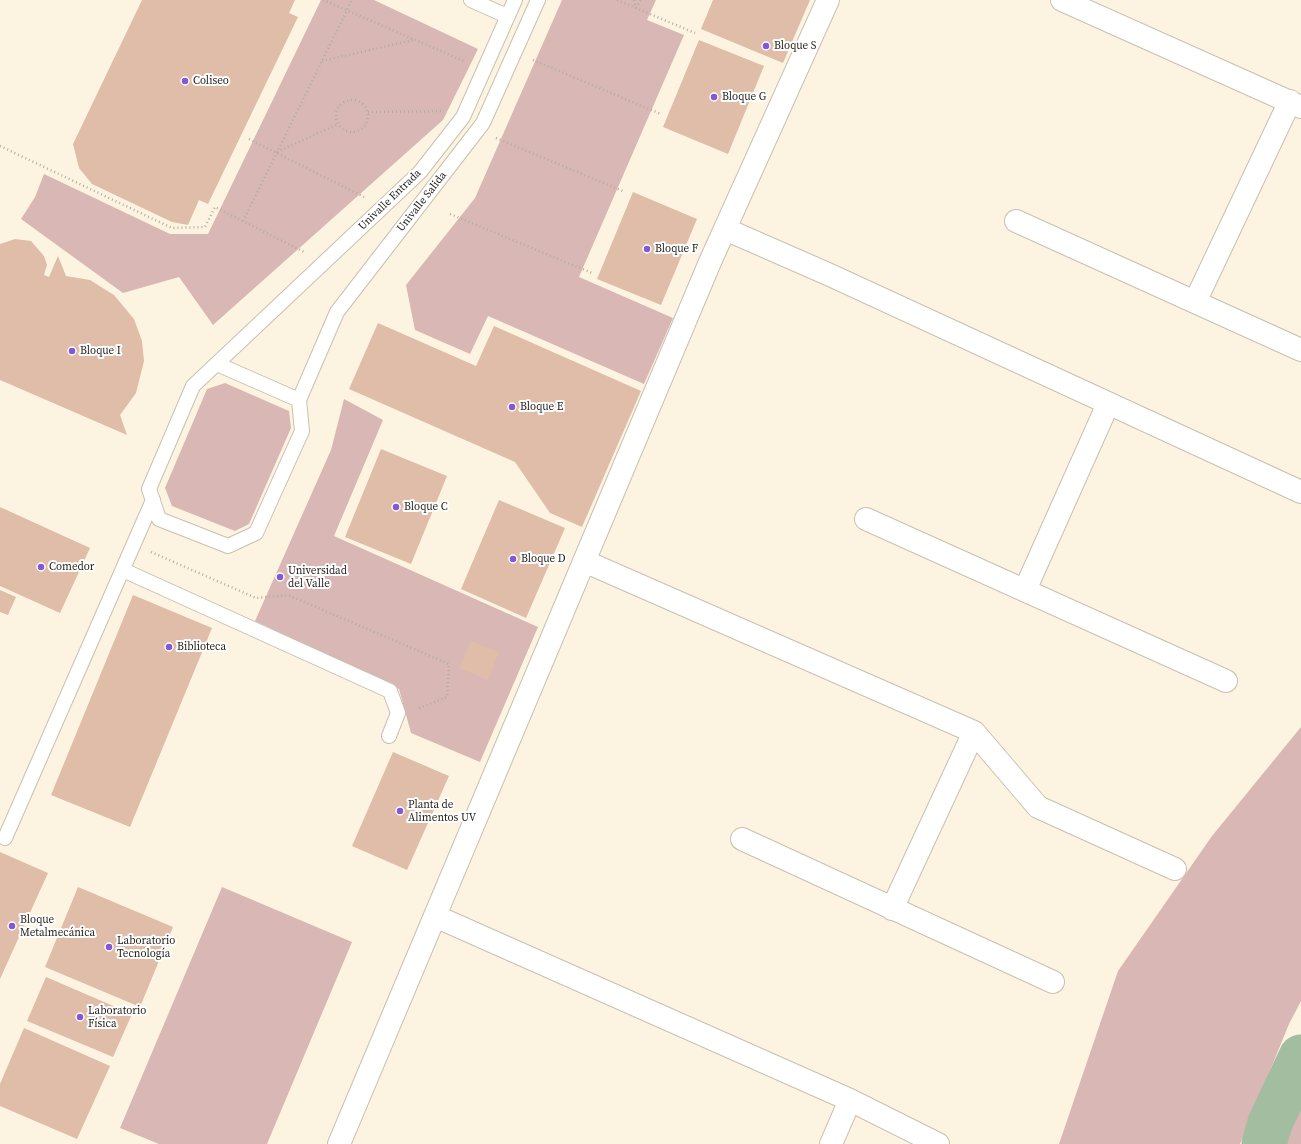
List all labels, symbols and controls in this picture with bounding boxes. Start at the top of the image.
place label: Bloque S [774,39,816,53]
marker: Bloque S [761,41,771,51]
place label: Coliseo [193,74,229,88]
marker: Coliseo [180,76,190,86]
place label: Bloque G [722,90,766,104]
marker: Bloque G [709,92,719,102]
street label: Univalle Entrada [356,167,424,233]
street label: Univalle Salida [394,169,450,235]
place label: Bloque F [655,242,698,256]
marker: Bloque F [642,244,652,254]
place label: Bloque I [80,344,121,358]
marker: Bloque I [67,346,77,356]
place label: Bloque E [520,400,563,414]
marker: Bloque E [507,402,517,412]
place label: Bloque C [404,500,448,514]
marker: Bloque C [391,502,401,512]
place label: Bloque D [521,552,566,566]
marker: Bloque D [508,554,518,564]
place label: Comedor [49,560,94,574]
marker: Comedor [36,562,46,572]
place label: Universidad del Valle [288,564,347,590]
marker: Universidad del Valle [275,572,285,582]
place label: Biblioteca [177,640,226,654]
marker: Biblioteca [164,642,174,652]
place label: Planta de Alimentos UV [408,798,476,824]
marker: Planta de Alimentos UV [395,806,405,816]
place label: Bloque Metalmecánica [20,913,95,939]
marker: Bloque Metalmecánica [7,921,17,931]
place label: Laboratorio Tecnología [117,934,175,960]
marker: Laboratorio Tecnología [104,942,114,952]
place label: Laboratorio Física [88,1004,146,1030]
marker: Laboratorio Física [75,1012,85,1022]

